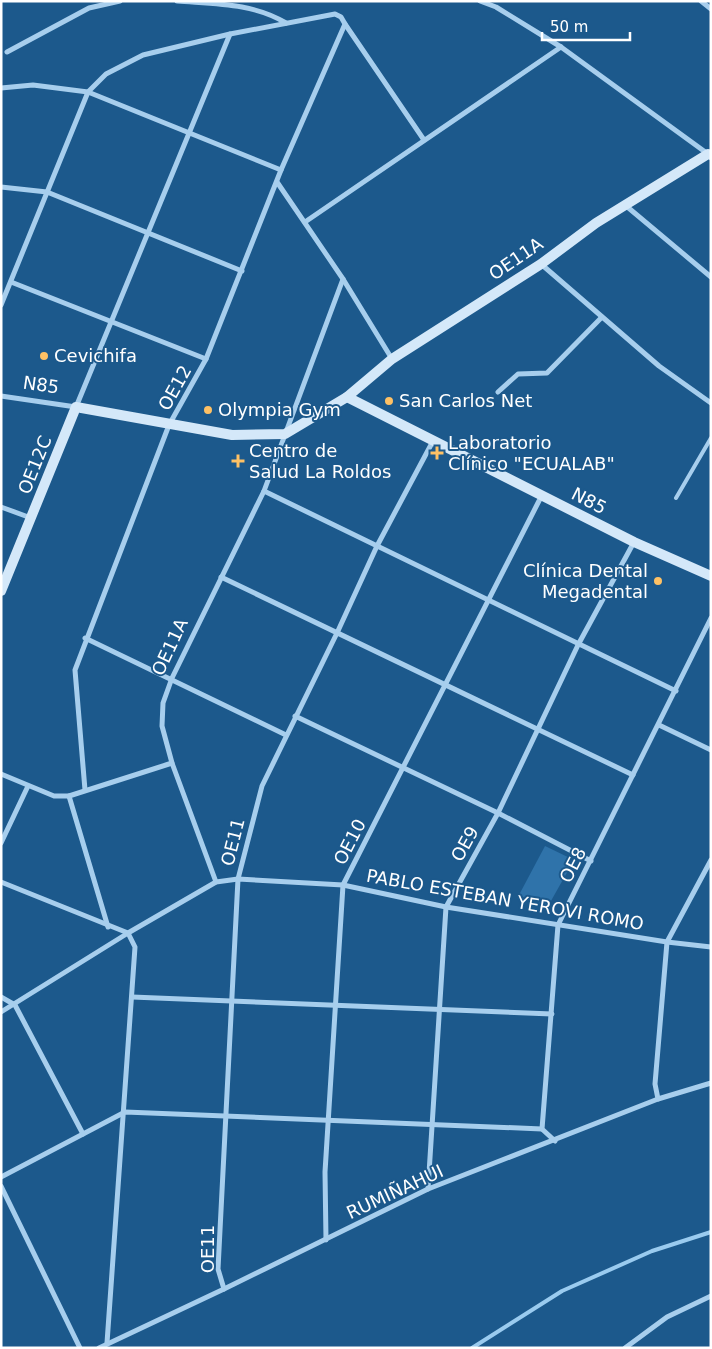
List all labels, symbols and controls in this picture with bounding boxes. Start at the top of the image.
scale bar [542,10,630,42]
text: 50 m [550,18,588,36]
street label: OE11A [485,233,547,284]
place label: Cevichifa [54,345,137,366]
marker: Cevichifa [38,350,50,362]
street label: OE12 [154,361,195,414]
street label: N85 [22,372,61,397]
place label: San Carlos Net [399,390,532,411]
marker: San Carlos Net [383,395,395,407]
place label: Olympia Gym [218,399,341,420]
marker: Olympia Gym [202,404,214,416]
place label: Laboratorio Clínico "ECUALAB" [448,432,615,474]
street label: OE12C [13,433,56,497]
place label: Centro de Salud La Roldos [249,440,391,482]
marker: Laboratorio Clínico "ECUALAB" [430,446,444,460]
marker: Centro de Salud La Roldos [231,454,245,468]
street label: N85 [568,483,610,518]
place label: Clínica Dental Megadental [523,560,648,602]
marker: Clínica Dental Megadental [652,575,664,587]
street label: OE11A [147,614,192,679]
street label: OE10 [329,815,370,868]
street label: OE11 [216,816,249,868]
street label: OE9 [446,822,483,865]
street label: OE8 [555,844,590,886]
street label: PABLO ESTEBAN YEROVI ROMO [365,865,645,934]
street label: RUMIÑAHUI [343,1160,447,1223]
street label: OE11 [197,1225,218,1273]

